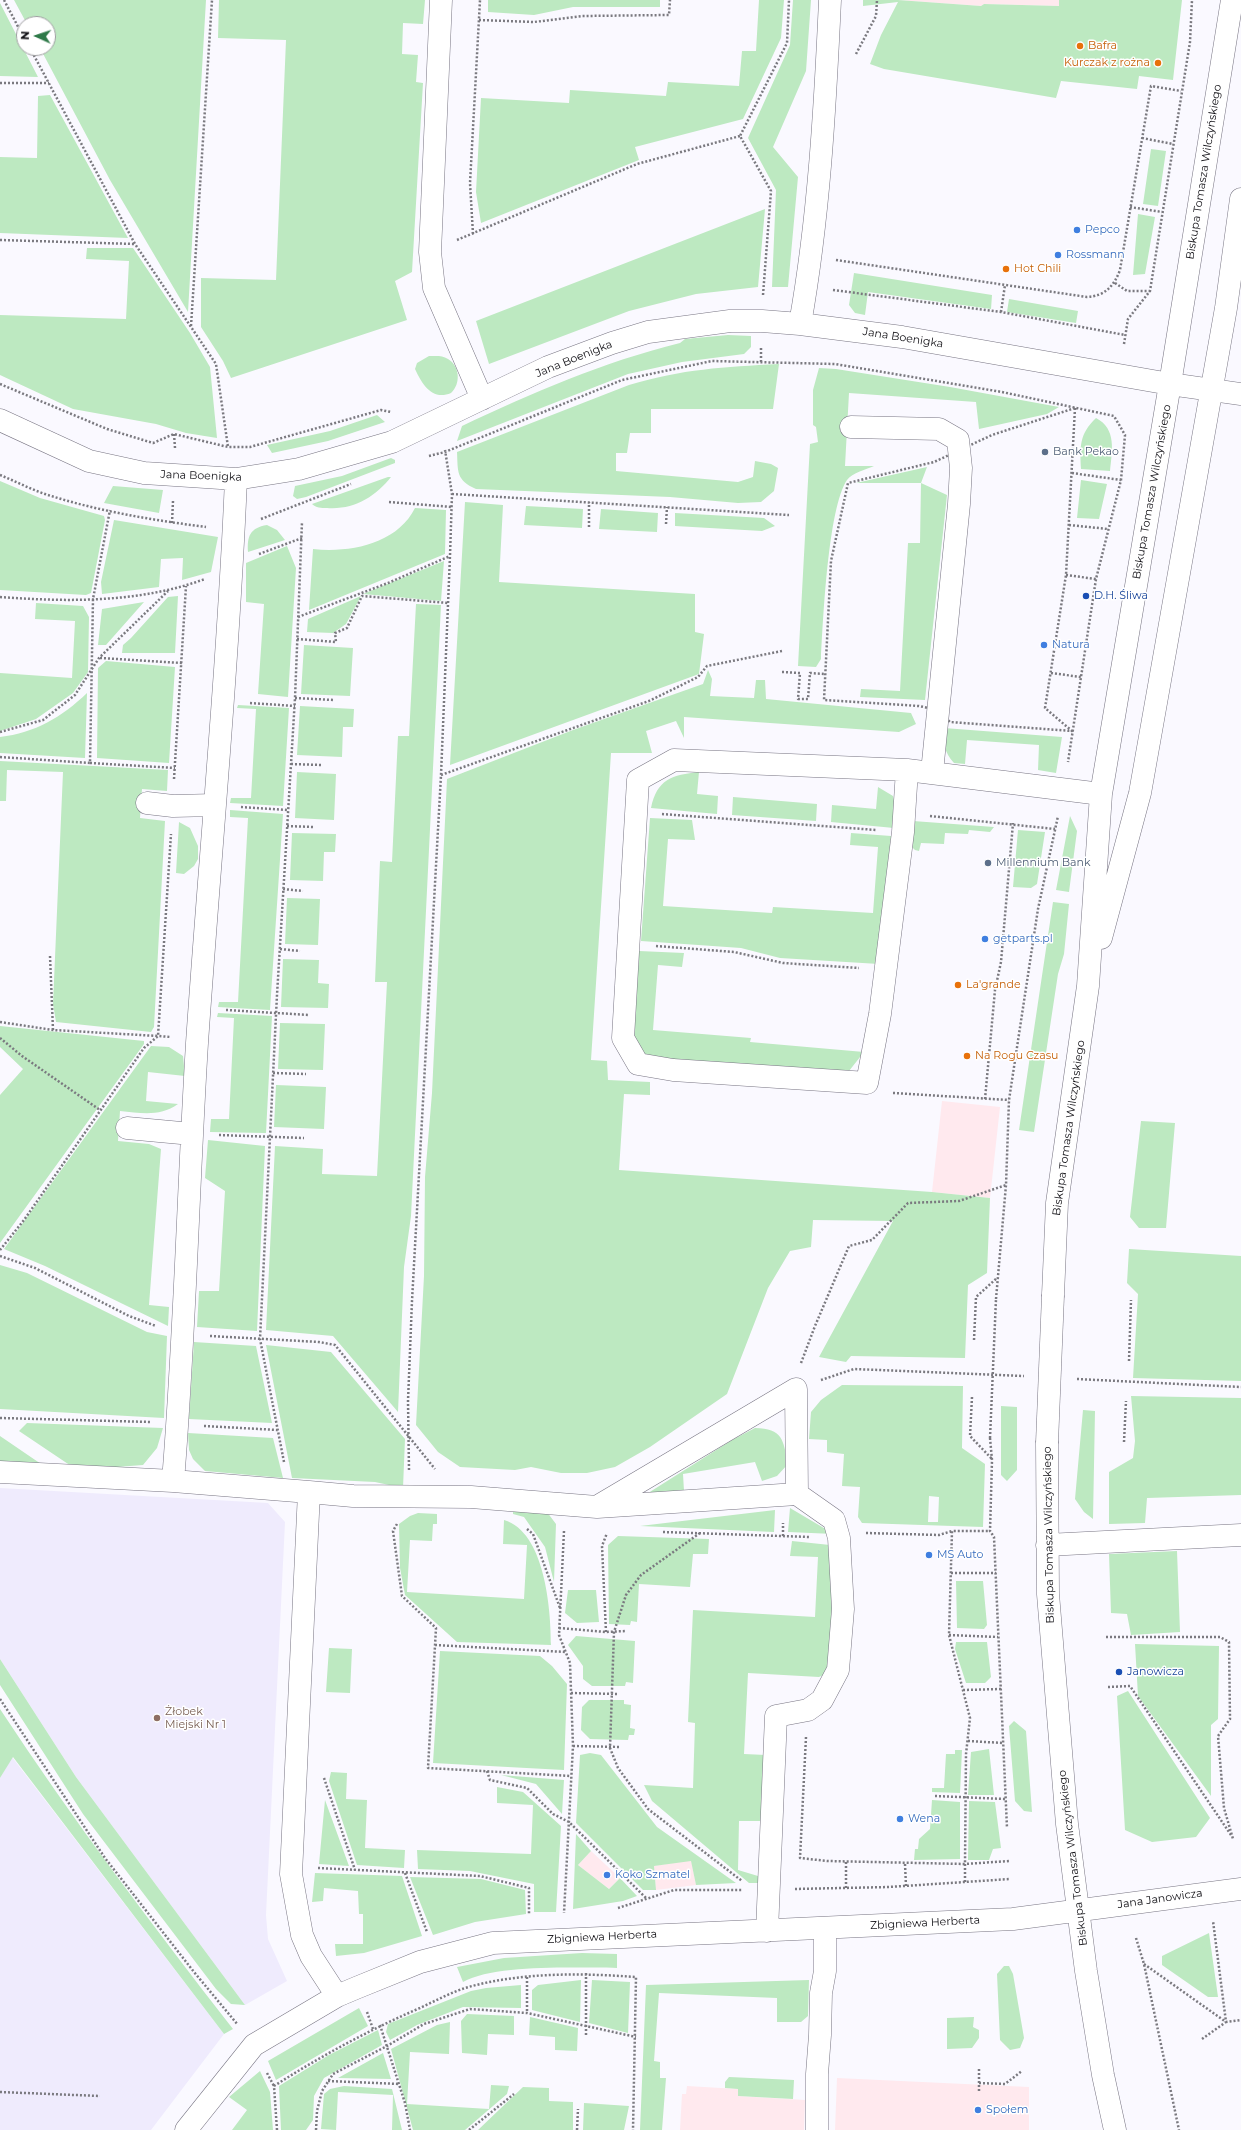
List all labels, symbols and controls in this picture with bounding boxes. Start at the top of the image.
north arrow [16,16,56,56]
text: N [18,31,32,40]
place label: Bafra [1088,39,1117,53]
marker: Bafra [1075,41,1085,51]
place label: Kurczak z rożna [1064,56,1150,70]
marker: Kurczak z rożna [1153,58,1163,68]
street label: Biskupa Tomasza Wilczyńskiego [1184,83,1224,261]
place label: Pepco [1085,223,1120,237]
marker: Pepco [1072,225,1082,235]
place label: Rossmann [1066,248,1125,262]
marker: Rossmann [1053,250,1063,260]
place label: Hot Chili [1014,262,1061,276]
marker: Hot Chili [1001,264,1011,274]
street label: Jana Boenigka [862,325,944,351]
street label: Jana Boenigka [534,338,614,380]
street label: Biskupa Tomasza Wilczyńskiego [1130,404,1174,580]
place label: Bank Pekao [1053,445,1119,459]
marker: Bank Pekao [1040,447,1050,457]
street label: Jana Boenigka [160,468,242,484]
place label: D.H. Śliwa [1094,589,1148,603]
marker: D.H. Śliwa [1081,591,1091,601]
place label: Natura [1052,638,1090,652]
marker: Natura [1039,640,1049,650]
place label: Millennium Bank [996,856,1091,870]
marker: Millennium Bank [983,858,993,868]
place label: getparts.pl [993,932,1053,946]
marker: getparts.pl [980,934,990,944]
place label: La'grande [966,978,1021,992]
marker: La'grande [953,980,963,990]
street label: Biskupa Tomasza Wilczyńskiego [1050,1039,1088,1217]
place label: Na Rogu Czasu [975,1049,1058,1063]
marker: Na Rogu Czasu [962,1051,972,1061]
street label: Biskupa Tomasza Wilczyńskiego [1041,1446,1057,1624]
place label: MS Auto [937,1548,983,1562]
marker: MS Auto [924,1550,934,1560]
place label: Janowicza [1127,1665,1184,1679]
marker: Janowicza [1114,1667,1124,1677]
place label: Żłobek Miejski Nr 1 [165,1705,226,1731]
marker: Żłobek Miejski Nr 1 [152,1713,162,1723]
street label: Biskupa Tomasza Wilczyńskiego [1056,1769,1090,1947]
place label: Wena [908,1812,940,1826]
marker: Wena [895,1814,905,1824]
place label: Koko Szmatel [615,1868,690,1882]
marker: Koko Szmatel [602,1870,612,1880]
street label: Jana Janowicza [1117,1886,1203,1912]
street label: Zbigniewa Herberta [870,1914,980,1932]
street label: Zbigniewa Herberta [547,1928,657,1946]
place label: Społem [986,2103,1029,2117]
marker: Społem [973,2105,983,2115]

